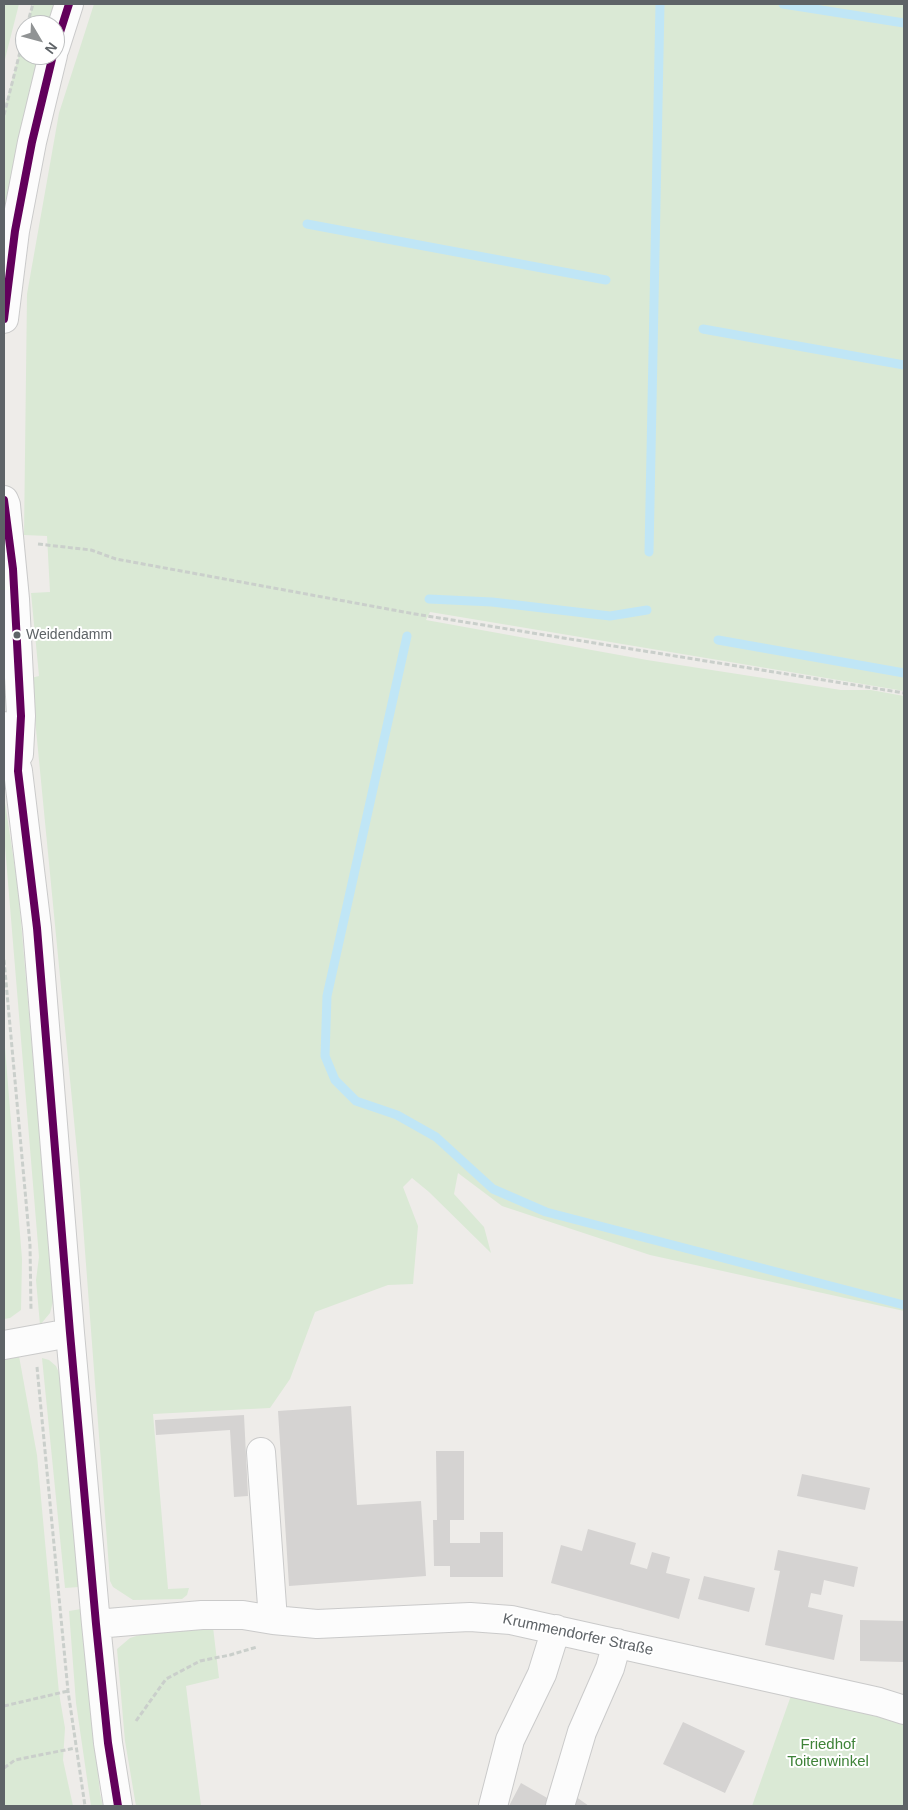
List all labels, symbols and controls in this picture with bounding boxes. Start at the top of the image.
north arrow [15,15,65,65]
text: N [42,40,61,57]
place label: Weidendamm [26,627,112,643]
marker: Weidendamm [12,630,22,640]
street label: Krummendorfer Straße [501,1610,655,1660]
park label: Friedhof Toitenwinkel [787,1736,869,1771]

